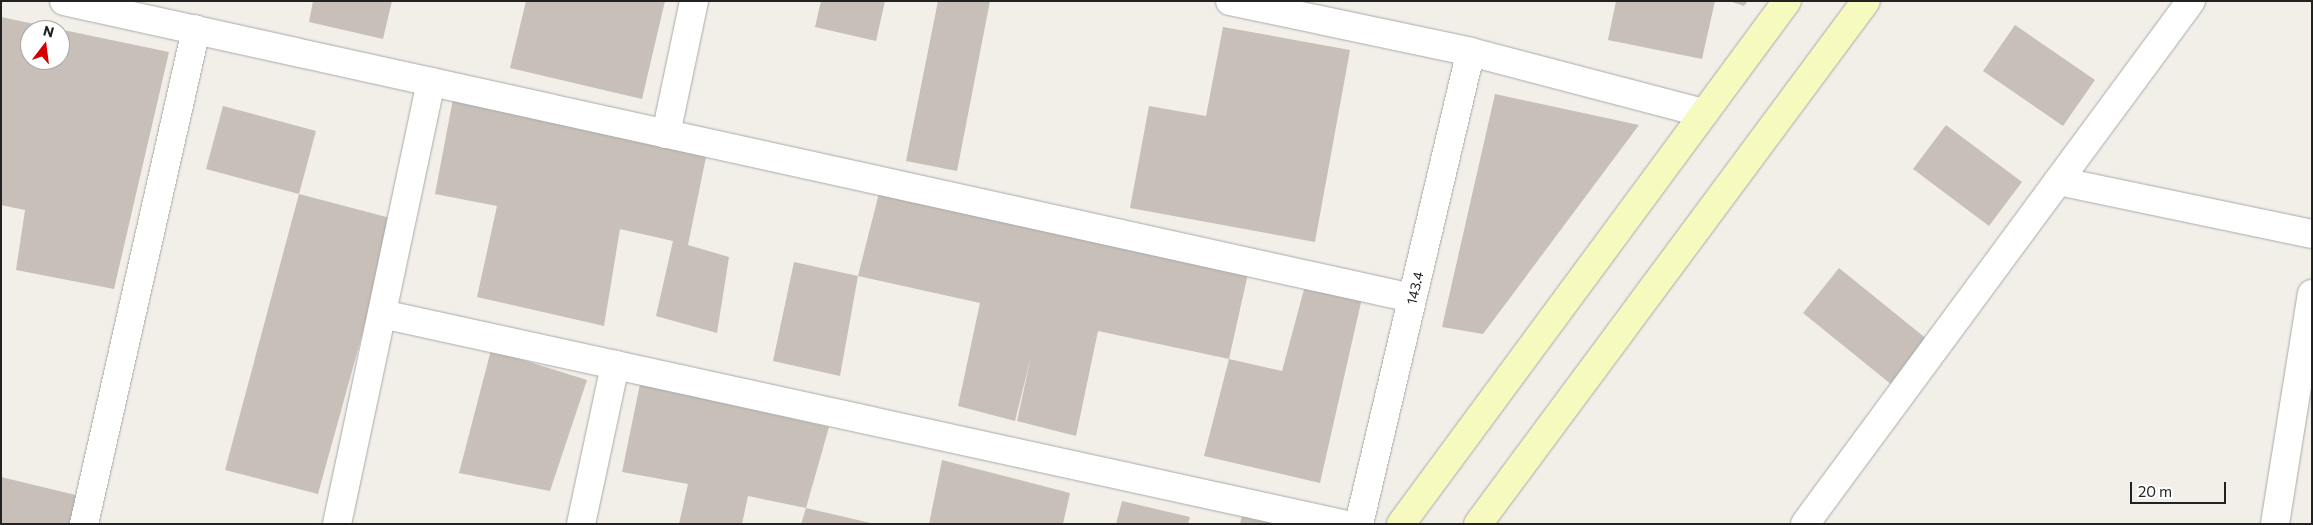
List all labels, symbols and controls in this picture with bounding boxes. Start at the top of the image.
north arrow [20,20,70,70]
text: N [41,21,56,41]
street label: 143.4 [1403,270,1427,306]
scale bar [2133,472,2229,504]
text: 20 m [2138,482,2172,500]

